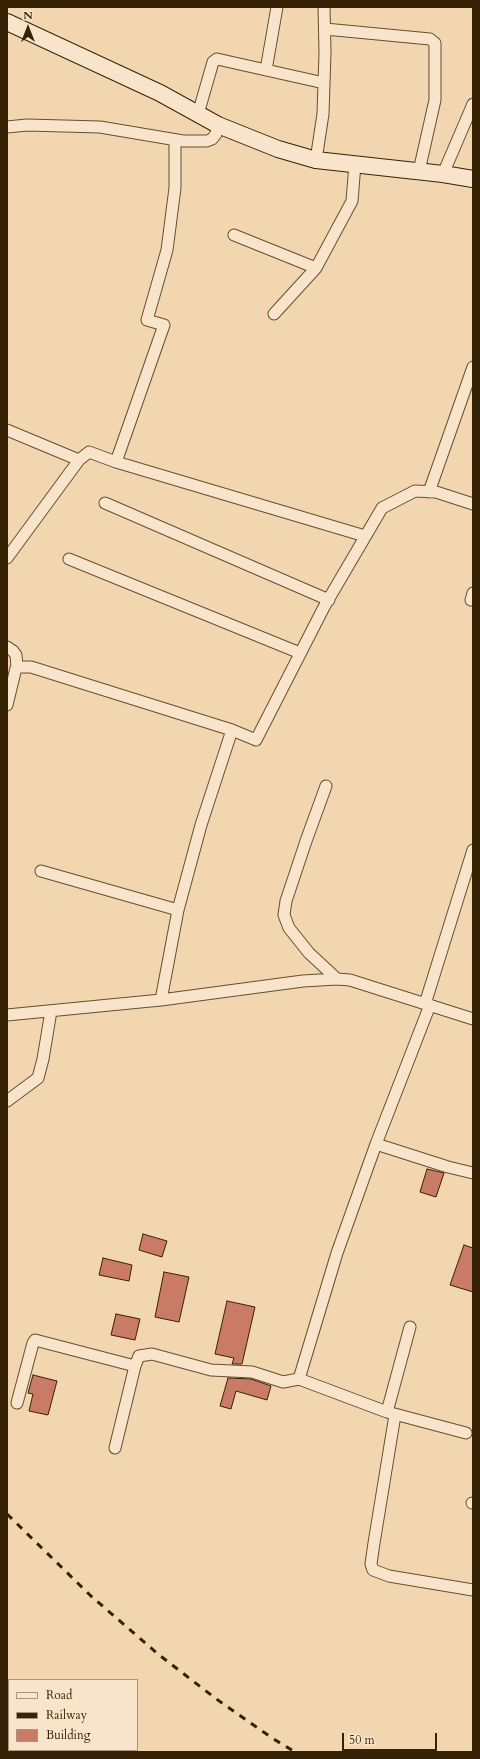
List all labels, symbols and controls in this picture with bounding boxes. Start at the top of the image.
north arrow [8,8,48,48]
text: N [23,8,33,23]
legend [8,1679,138,1751]
text: Road [46,1687,72,1703]
text: Railway [46,1707,87,1723]
scale bar [344,1725,439,1751]
text: Building [46,1727,90,1743]
text: 50 m [349,1732,375,1748]

